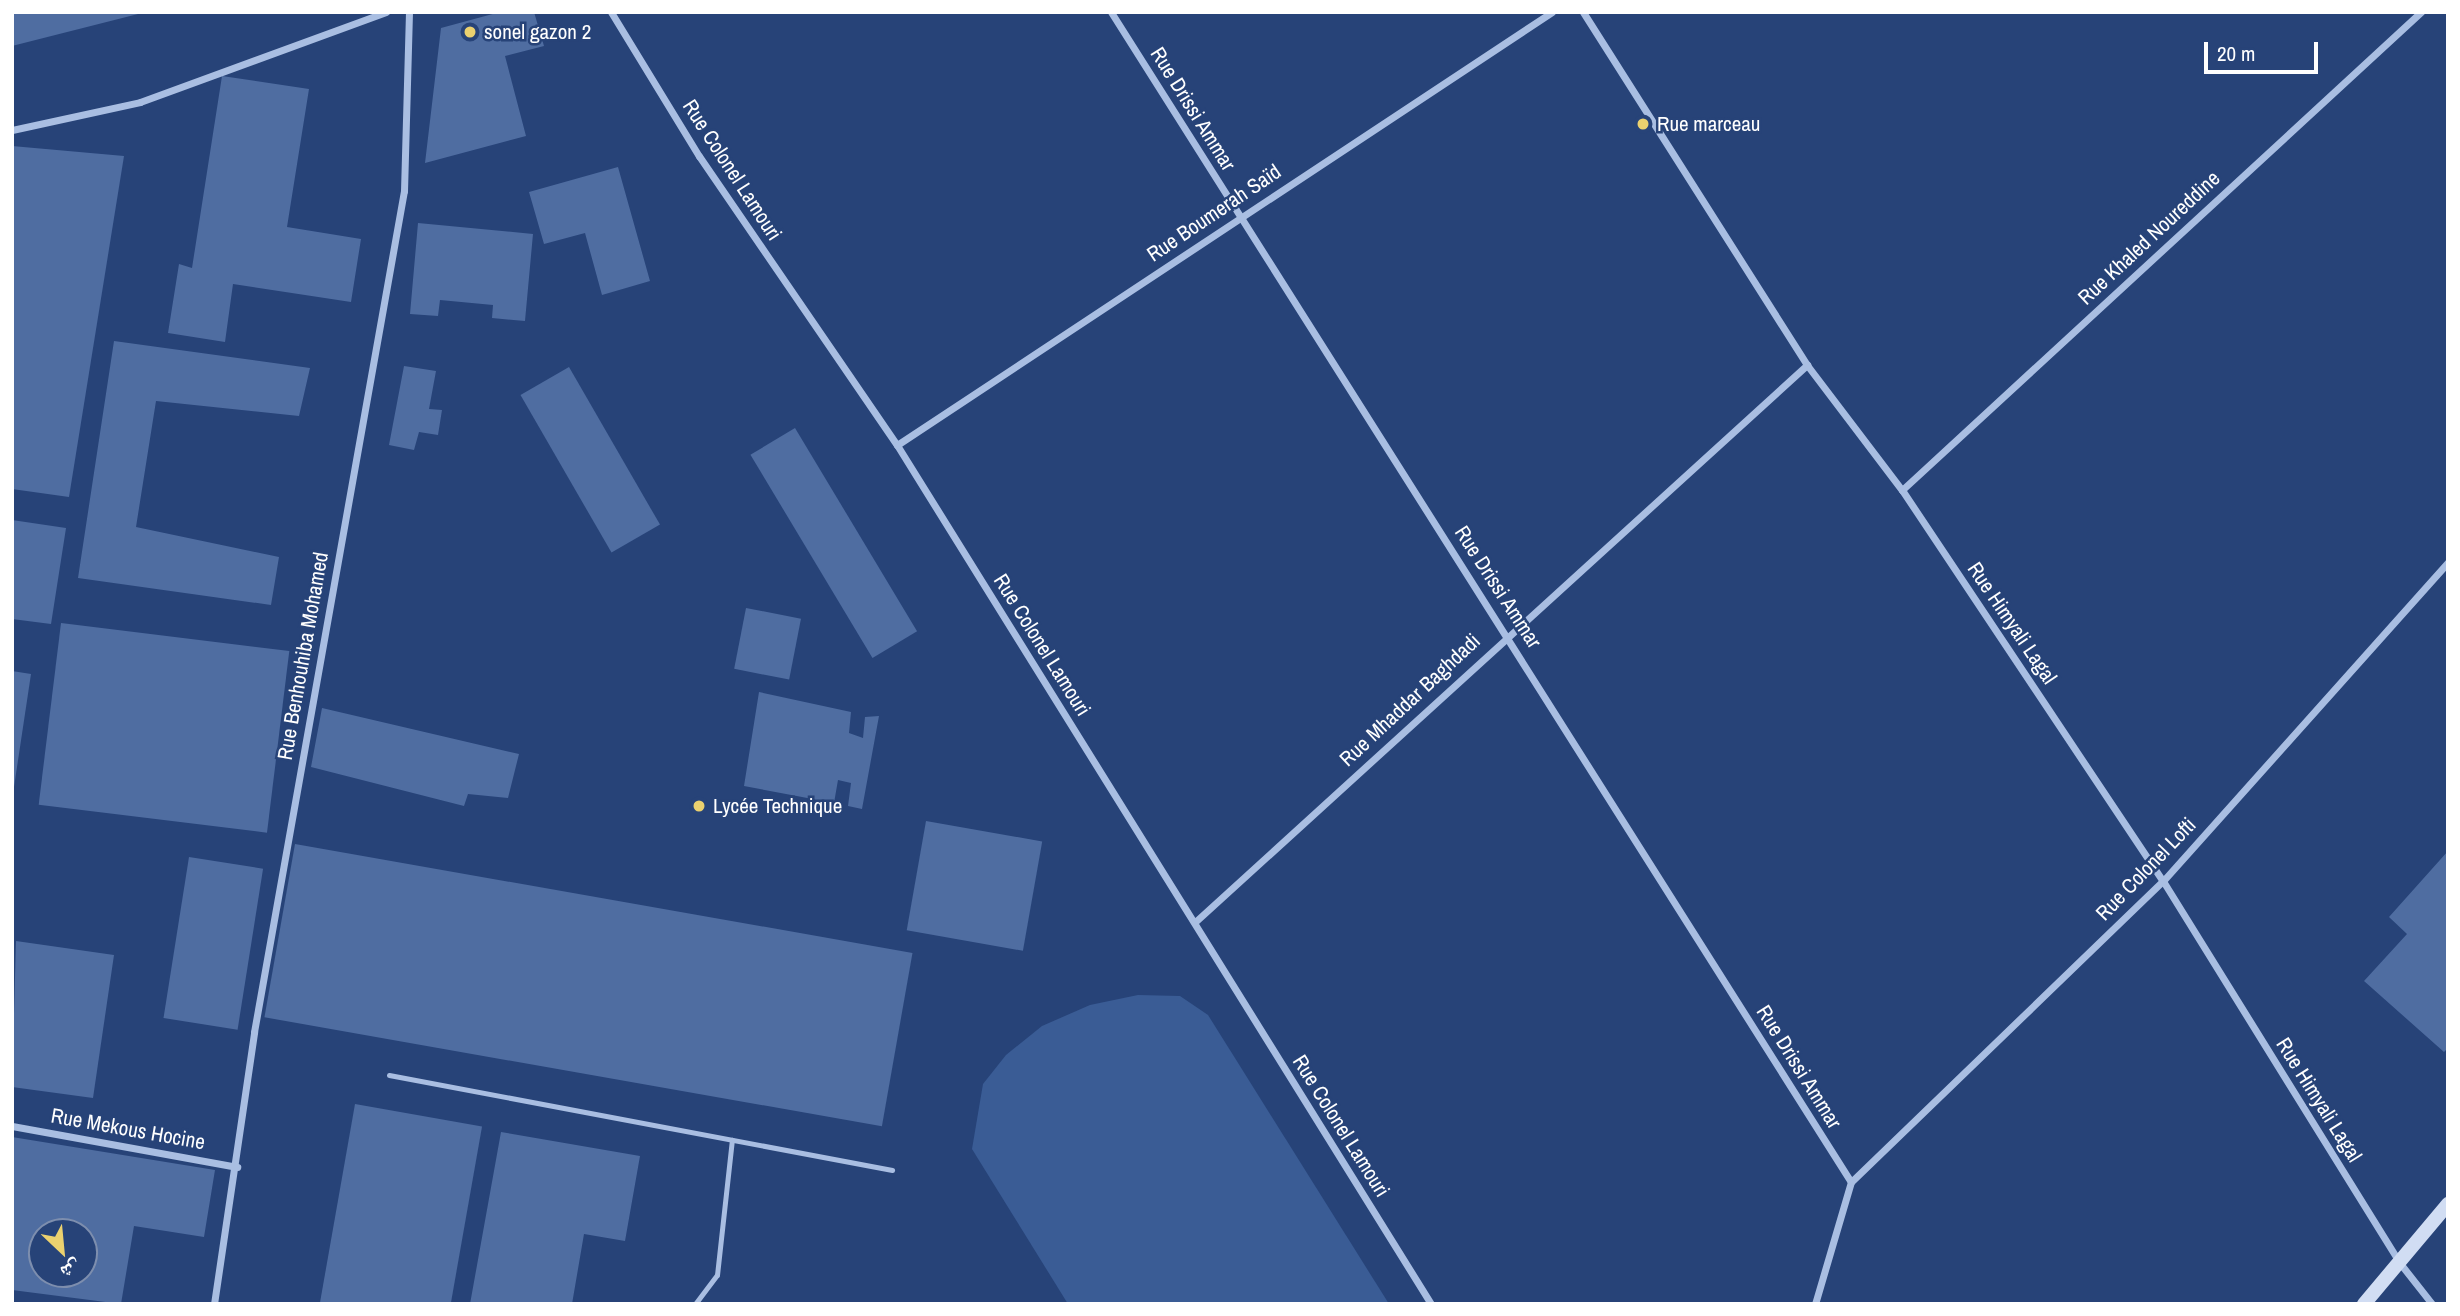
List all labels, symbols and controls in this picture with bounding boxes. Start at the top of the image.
place label: sonel gazon 2 [484,19,591,45]
marker: sonel gazon 2 [462,24,478,40]
scale bar [2208,28,2322,72]
text: 20 m [2217,39,2255,68]
street label: Rue Drissi Ammar [1145,42,1241,176]
street label: Rue Colonel Lamouri [677,95,787,245]
place label: Rue marceau [1657,111,1760,137]
marker: Rue marceau [1635,116,1651,132]
street label: Rue Boumerah Saïd [1142,159,1286,267]
street label: Rue Khaled Noureddine [2073,166,2225,310]
street label: Rue Drissi Ammar [1449,521,1547,653]
street label: Rue Benhouhiba Mohamed [272,550,334,762]
street label: Rue Himyali Lagal [1962,557,2062,689]
street label: Rue Colonel Lamouri [988,569,1096,721]
street label: Rue Mhaddar Baghdadi [1335,628,1485,772]
place label: Lycée Technique [713,793,843,819]
marker: Lycée Technique [691,798,707,814]
street label: Rue Colonel Lofti [2091,812,2201,926]
street label: Rue Drissi Ammar [1751,1000,1847,1134]
street label: Rue Himyali Lagal [2271,1033,2367,1167]
street label: Rue Colonel Lamouri [1287,1050,1395,1202]
street label: Rue Mekous Hocine [49,1103,207,1155]
north arrow [28,1218,98,1288]
text: ش [57,1254,86,1286]

